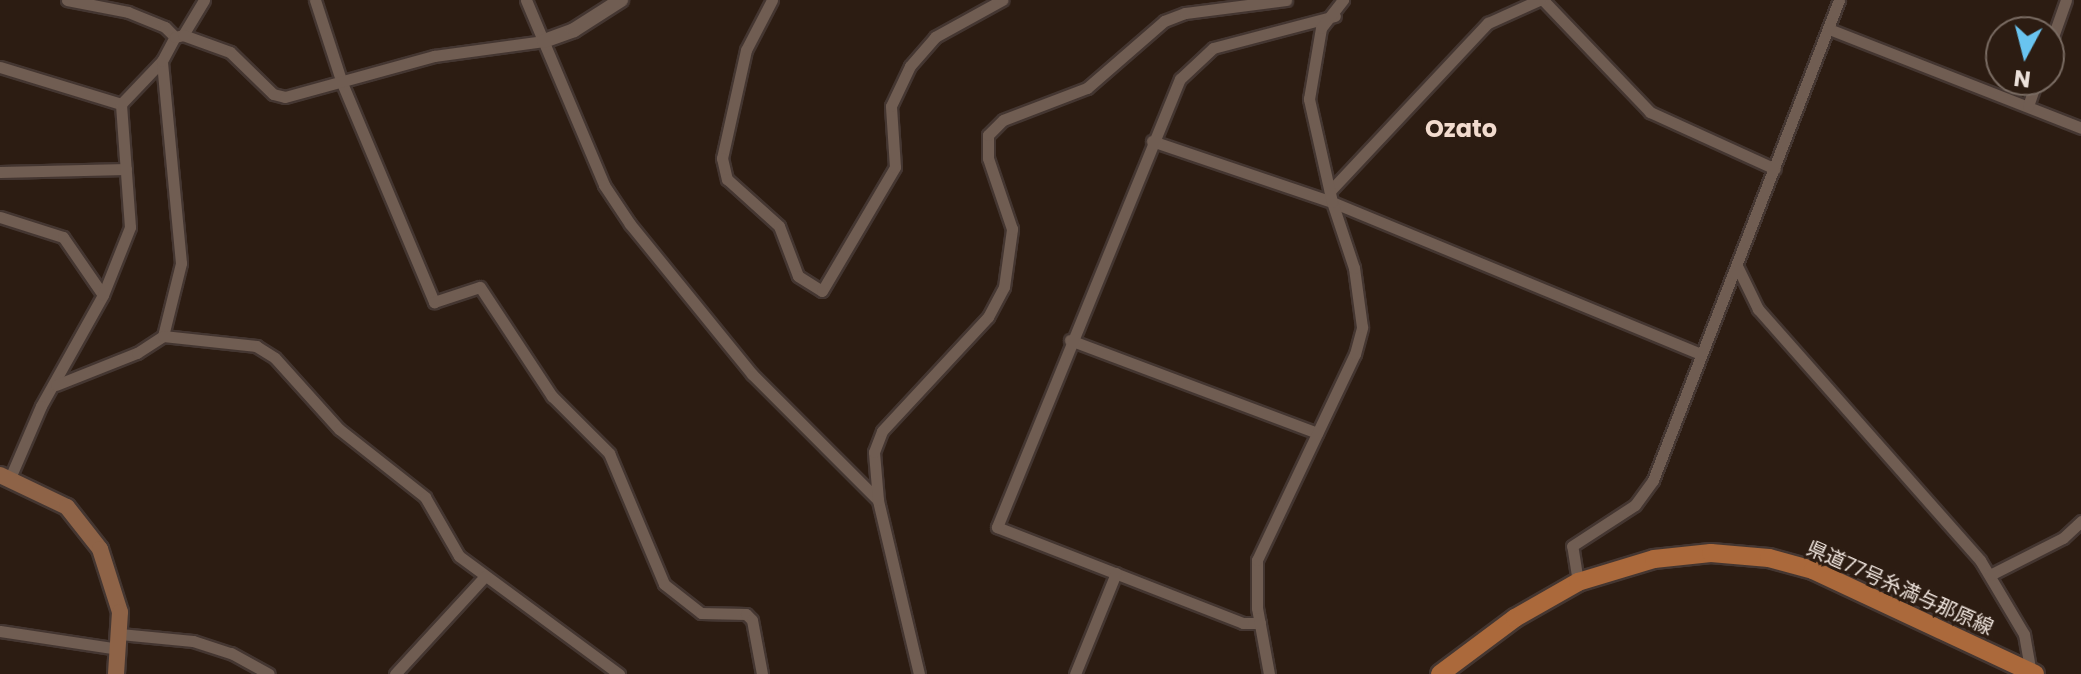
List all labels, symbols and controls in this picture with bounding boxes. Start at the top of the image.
north arrow [1985,16,2065,96]
text: N [2012,62,2032,95]
district label: Ozato [1425,115,1497,143]
street label: 県道77号糸満与那原線 [1803,536,1997,640]

